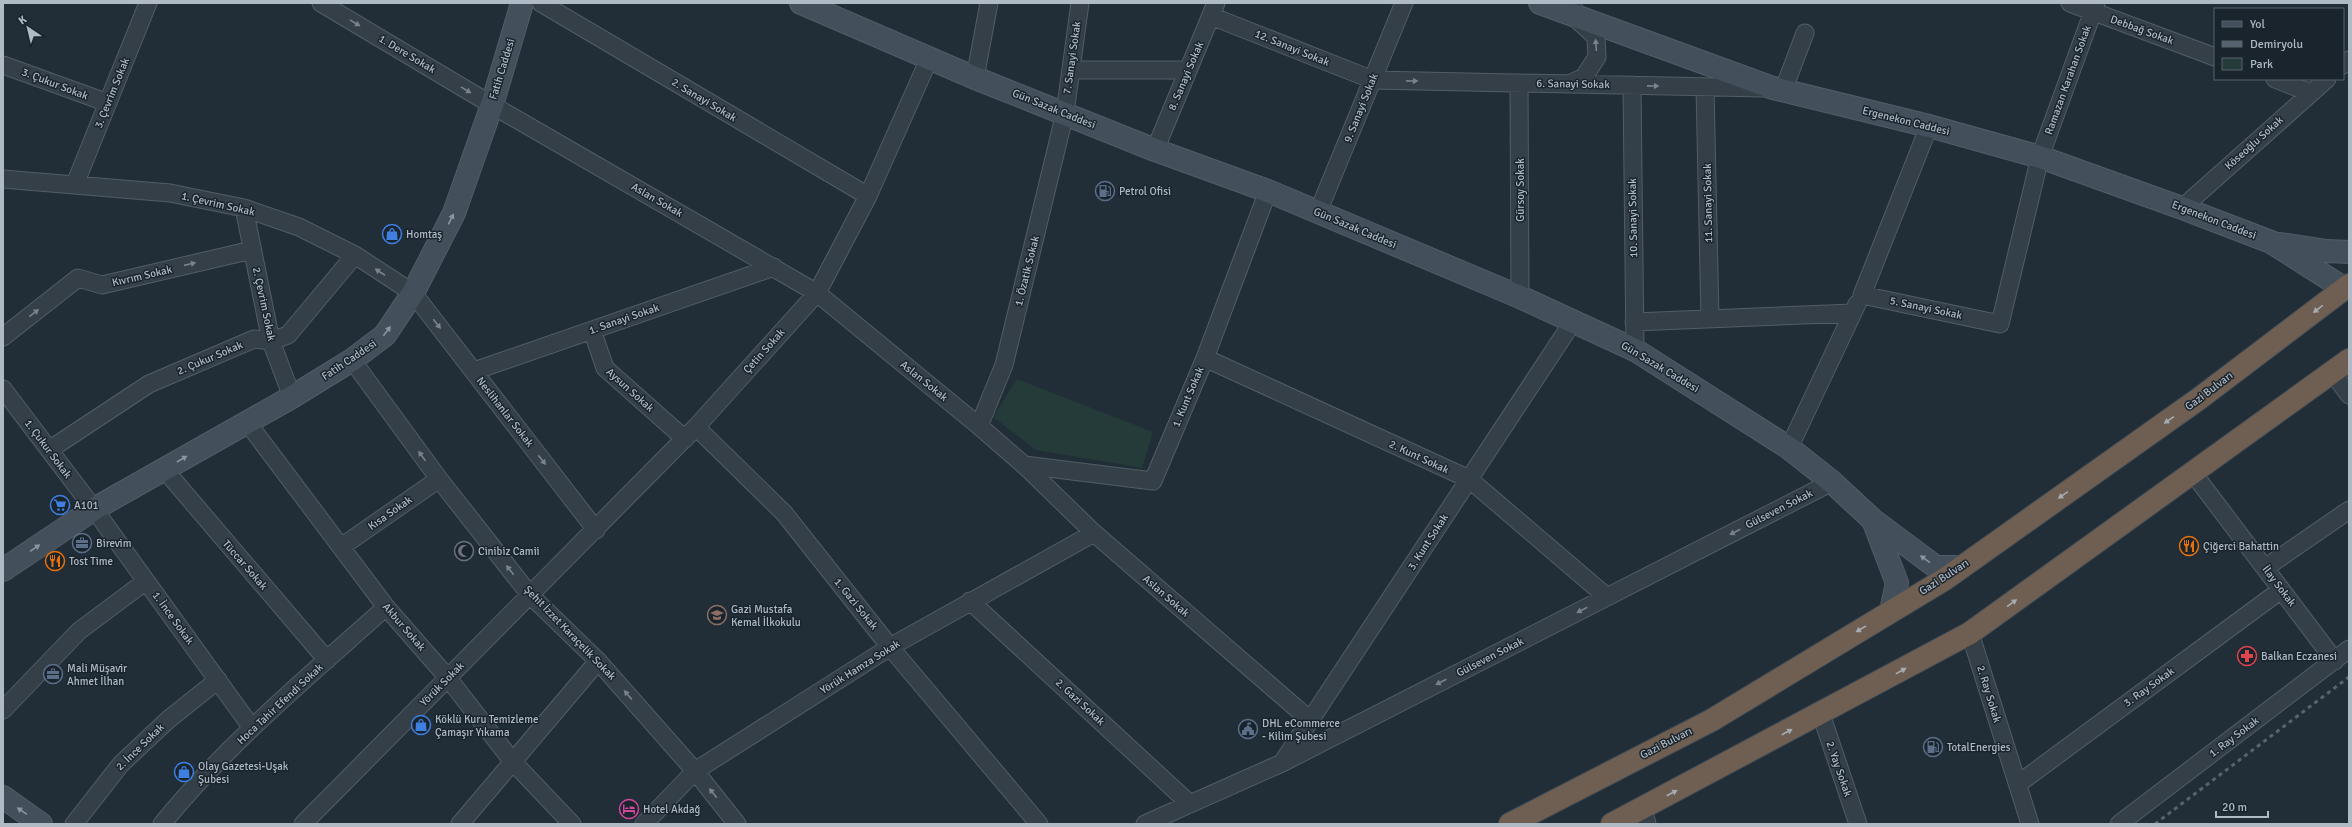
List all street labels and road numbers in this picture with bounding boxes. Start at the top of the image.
street label: Debbağ Sokak [2109,13,2176,48]
street label: 7. Sanayi Sokak [1060,20,1084,95]
street label: Ramazan Karahan Sokak [2042,23,2094,136]
street label: 12. Sanayi Sokak [1253,27,1332,69]
street label: 1. Dere Sokak [376,32,438,76]
street label: Fatih Caddesi [487,37,517,101]
street label: 8. Sanayi Sokak [1166,39,1207,112]
street label: 3. Çevrim Sokak [92,55,132,130]
street label: 3. Çukur Sokak [20,65,91,103]
street label: 9. Sanayi Sokak [1341,71,1381,144]
street label: 2. Sanayi Sokak [669,76,739,125]
street label: 6. Sanayi Sokak [1536,77,1610,91]
street label: Gün Sazak Caddesi [1010,86,1098,132]
street label: Ergenekon Caddesi [1861,104,1951,138]
street label: Köseoğlu Sokak [2222,113,2286,173]
street label: Gürsoy Sokak [1514,158,1527,222]
street label: 11. Sanayi Sokak [1701,163,1715,243]
street label: 10. Sanayi Sokak [1626,178,1640,258]
street label: Aslan Sokak [629,180,685,220]
street label: 1. Çevrim Sokak [180,189,256,219]
street label: Ergenekon Caddesi [2170,198,2258,242]
street label: Gün Sazak Caddesi [1312,205,1398,251]
street label: 1. Özatik Sokak [1011,234,1042,307]
street label: Kıvrım Sokak [111,263,174,289]
street label: 2. Çevrim Sokak [250,266,278,343]
street label: 5. Sanayi Sokak [1889,294,1964,322]
street label: 1. Sanayi Sokak [587,301,661,337]
street label: Çetin Sokak [740,326,788,376]
street label: Fatih Caddesi [319,337,379,383]
street label: 2. Çukur Sokak [175,338,245,378]
street label: Gün Sazak Caddesi [1619,339,1701,395]
street label: Aslan Sokak [898,358,951,404]
street label: 1. Kunt Sokak [1169,364,1207,429]
street label: Aysun Sokak [604,365,657,415]
street label: Gazi Bulvarı [2183,369,2236,413]
street label: Neslihanlar Sokak [474,374,537,450]
street label: 1. Çukur Sokak [22,417,75,481]
street label: 2. Kunt Sokak [1387,438,1451,477]
street label: Gülseven Sokak [1743,486,1815,532]
street label: Kısa Sokak [365,493,415,533]
street label: 3. Kunt Sokak [1405,511,1451,573]
street label: Tüccar Sokak [220,537,270,593]
street label: Gazi Bulvarı [1917,556,1971,598]
street label: İlay Sokak [2259,562,2300,609]
street label: Aslan Sokak [1140,572,1192,620]
street label: 1. Gazi Sokak [831,576,881,633]
street label: Şehit İzzet Karaçelik Sokak [521,582,620,683]
street label: 1. İnce Sokak [150,589,198,647]
street label: Akbur Sokak [380,600,429,654]
street label: Gülseven Sokak [1454,634,1526,680]
street label: Yörük Hamza Sokak [818,637,903,697]
street label: Yörük Sokak [417,659,467,709]
street label: Hoca Tahir Efendi Sokak [234,660,326,747]
street label: 2. Ray Sokak [1974,664,2004,725]
street label: 3. Ray Sokak [2121,664,2177,710]
street label: 2. Gazi Sokak [1053,676,1108,728]
street label: 1. Ray Sokak [2206,714,2262,760]
street label: 2. İnce Sokak [112,720,167,773]
street label: Gazi Bulvarı [1638,724,1694,762]
street label: 2. Yay Sokak [1823,740,1855,799]

